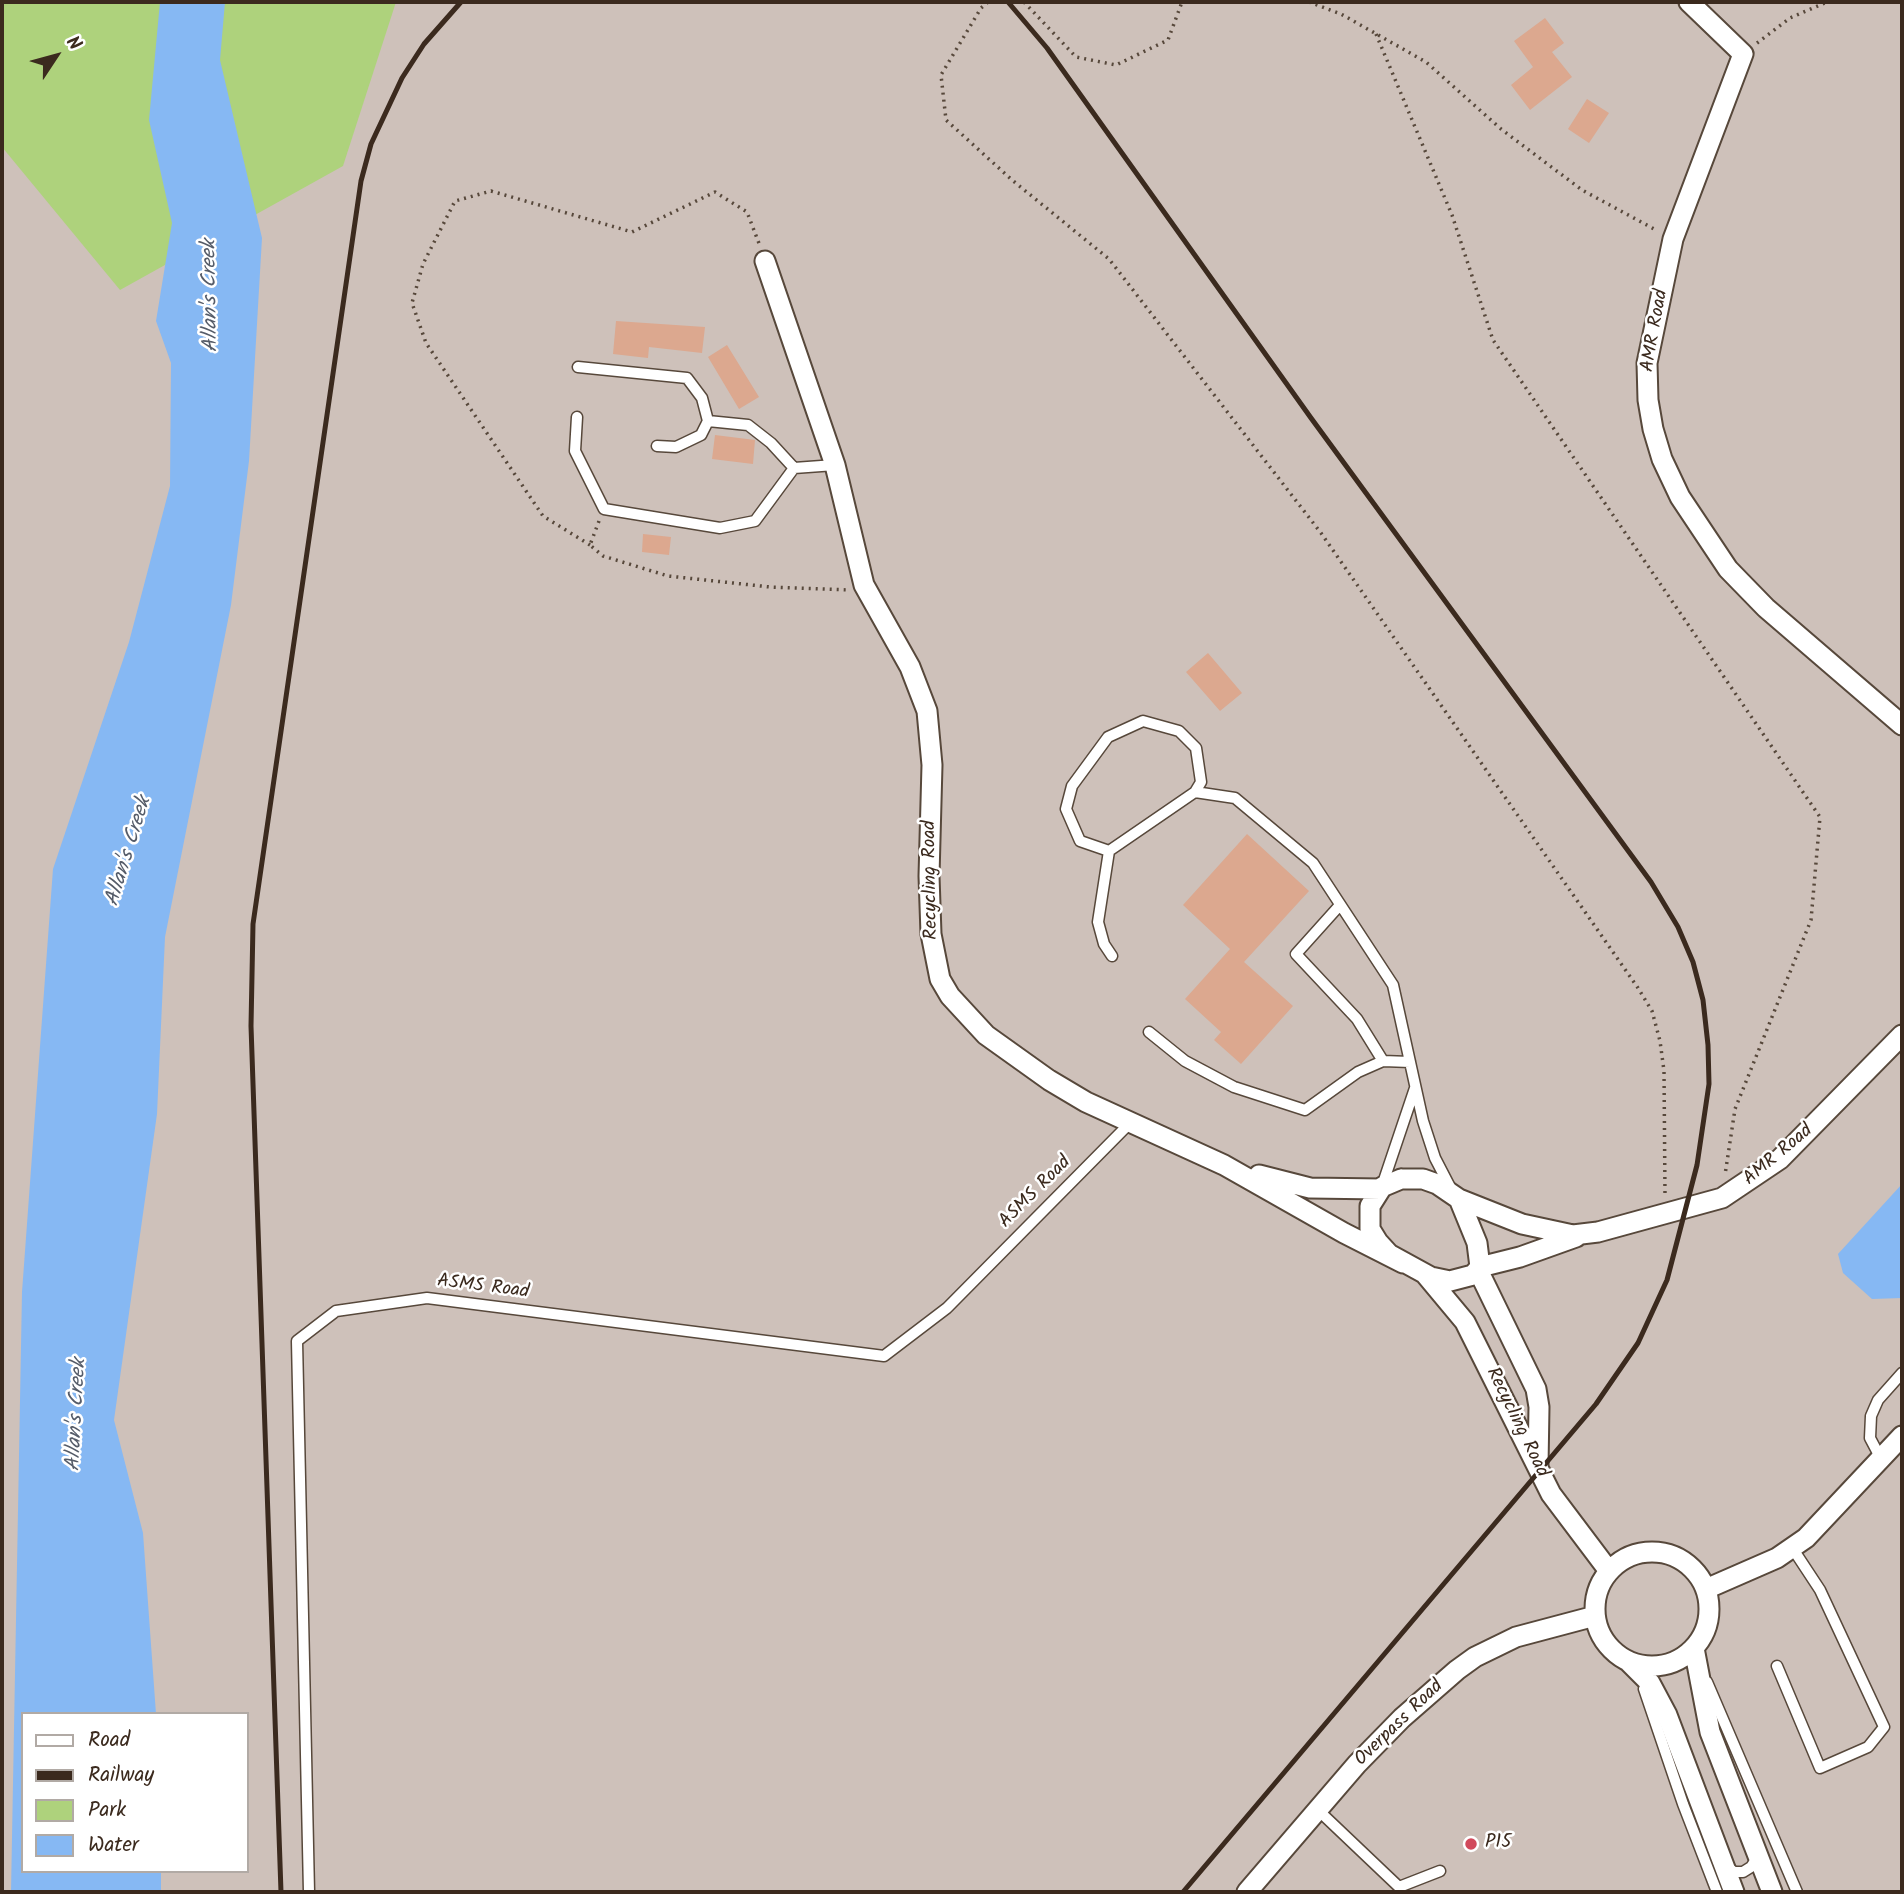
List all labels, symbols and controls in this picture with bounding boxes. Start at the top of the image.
north arrow [21,21,91,91]
text: N [57,30,89,57]
water label: Allan's Creek [198,239,226,353]
street label: AMR Road [1638,288,1674,374]
water label: Allan's Creek [101,794,159,910]
street label: Recycling Road [920,820,944,940]
street label: AMR Road [1740,1120,1818,1192]
street label: ASMS Road [995,1152,1077,1234]
street label: ASMS Road [436,1271,530,1305]
water label: Allan's Creek [62,1358,94,1472]
street label: Recycling Road [1480,1364,1552,1482]
street label: Overpass Road [1351,1676,1449,1772]
legend [21,1712,248,1873]
text: Road [88,1724,130,1757]
text: Railway [88,1759,154,1792]
text: Park [88,1794,126,1827]
text: Water [88,1829,139,1862]
place label: P15 [1485,1833,1511,1855]
marker: P15 [1463,1836,1479,1852]

